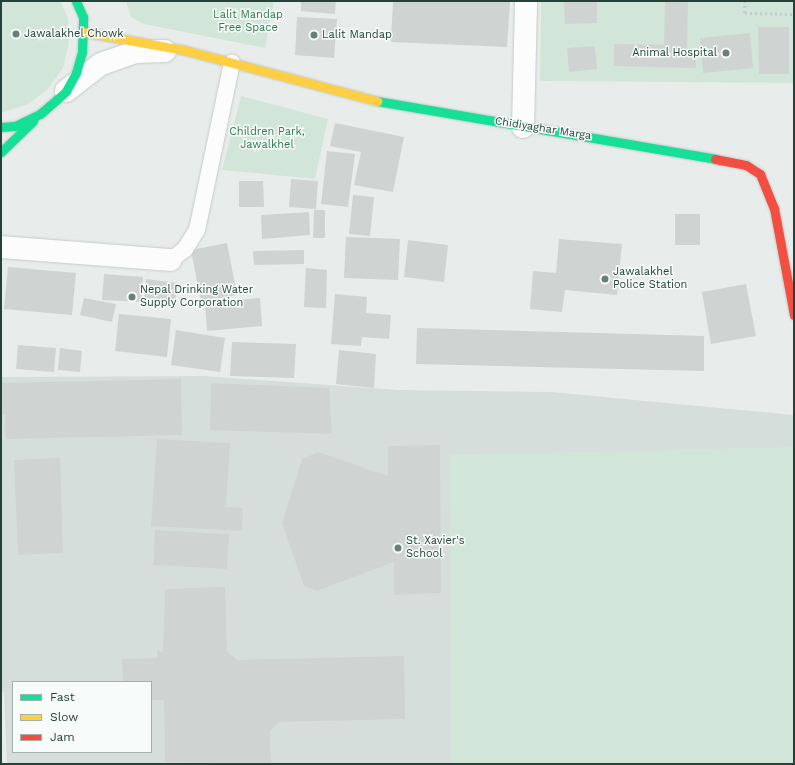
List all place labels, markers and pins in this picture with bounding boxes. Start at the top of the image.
place label: Jawalakhel Chowk [24,27,124,41]
place label: Lalit Mandap [322,28,392,42]
marker: Jawalakhel Chowk [11,29,21,39]
marker: Lalit Mandap [309,30,319,40]
place label: Animal Hospital [632,46,717,60]
marker: Animal Hospital [720,47,732,59]
place label: Jawalakhel Police Station [613,266,687,292]
marker: Jawalakhel Police Station [600,274,610,284]
place label: Nepal Drinking Water Supply Corporation [140,284,254,310]
marker: Nepal Drinking Water Supply Corporation [127,292,137,302]
place label: St. Xavier's School [406,535,465,561]
marker: St. Xavier's School [393,543,403,553]

